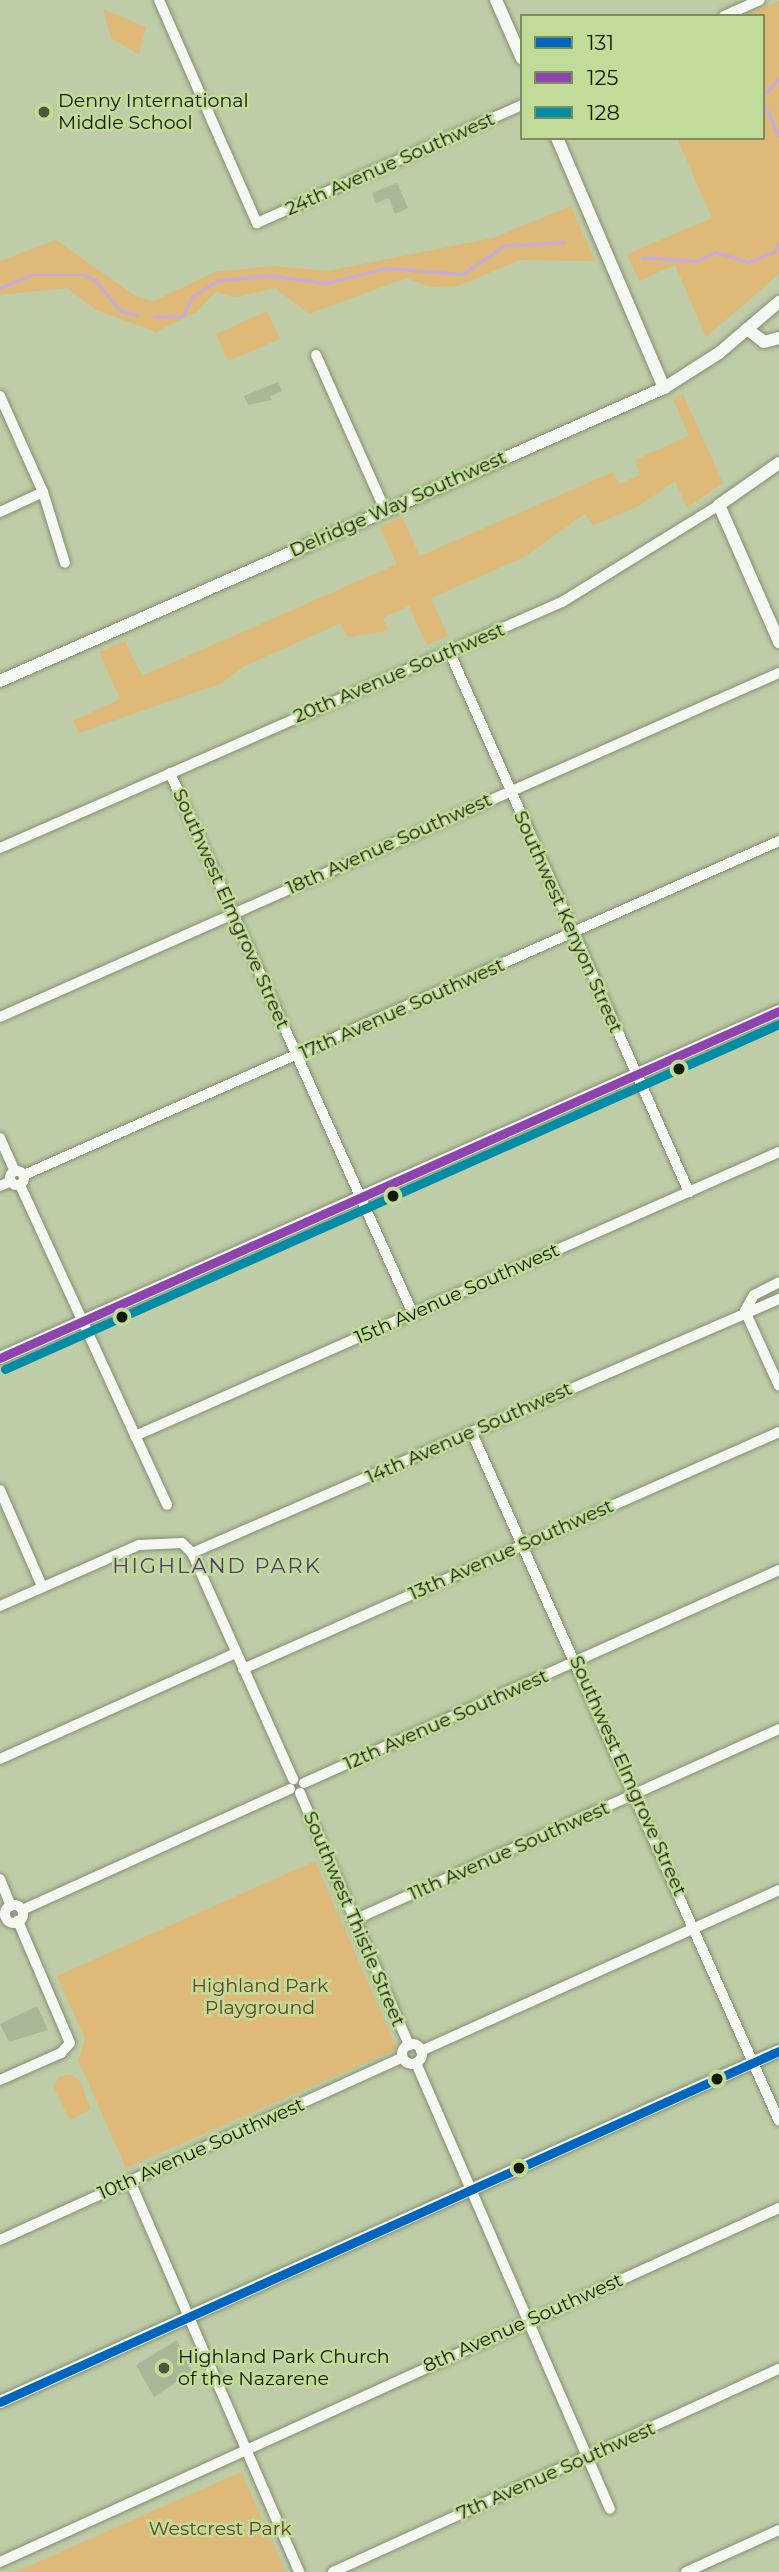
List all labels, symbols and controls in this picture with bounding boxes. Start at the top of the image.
legend [520,14,765,140]
text: 131 [587,30,614,55]
text: 125 [587,65,618,90]
place label: Denny International Middle School [58,90,249,134]
text: 128 [587,100,620,125]
marker: Denny International Middle School [36,104,52,120]
street label: 24th Avenue Southwest [282,107,498,221]
street label: Delridge Way Southwest [286,446,510,562]
street label: 20th Avenue Southwest [290,618,508,728]
street label: Southwest Elmgrove Street [168,785,294,1033]
street label: 18th Avenue Southwest [283,788,495,900]
street label: Southwest Kenyon Street [509,807,627,1037]
street label: 17th Avenue Southwest [296,954,508,1064]
unlabelled marker [672,1062,686,1076]
unlabelled marker [386,1189,400,1203]
street label: 15th Avenue Southwest [351,1239,563,1349]
unlabelled marker [115,1310,129,1324]
street label: 14th Avenue Southwest [362,1377,576,1489]
street label: 13th Avenue Southwest [405,1495,617,1605]
district label: HIGHLAND PARK [114,1553,320,1579]
street label: Southwest Elmgrove Street [565,1652,691,1900]
street label: 12th Avenue Southwest [340,1665,552,1775]
street label: 11th Avenue Southwest [405,1796,613,1906]
street label: Southwest Thistle Street [298,1808,410,2030]
park label: Highland Park Playground [192,1975,328,2019]
unlabelled marker [710,2072,724,2086]
street label: 10th Avenue Southwest [94,2093,308,2205]
unlabelled marker [512,2161,526,2175]
street label: 8th Avenue Southwest [420,2269,626,2377]
place label: Highland Park Church of the Nazarene [178,2346,390,2390]
marker: Highland Park Church of the Nazarene [156,2360,172,2376]
street label: 7th Avenue Southwest [453,2417,659,2525]
park label: Westcrest Park [148,2518,292,2540]

